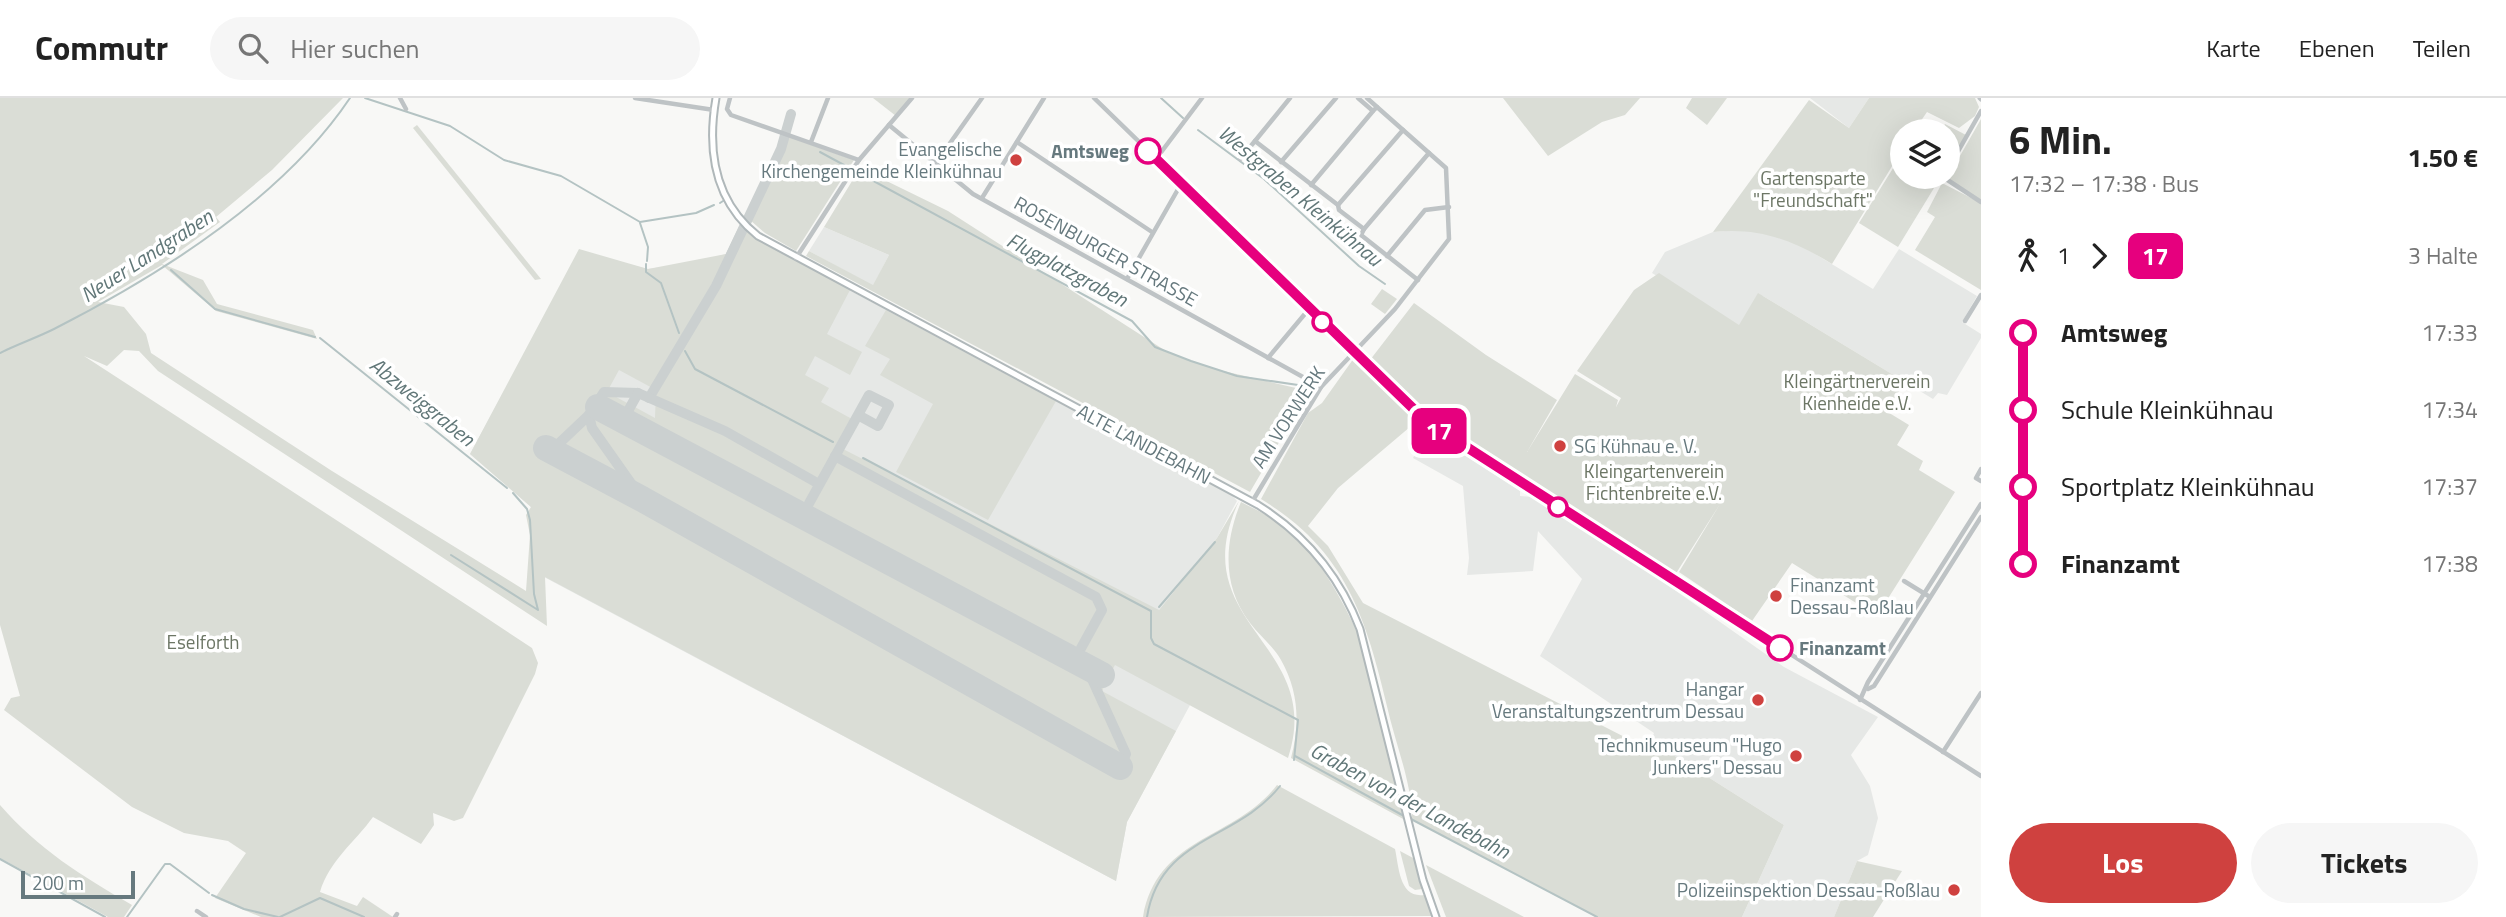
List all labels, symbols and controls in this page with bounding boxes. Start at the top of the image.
search box [210,17,700,80]
text: Commutr [35,23,168,73]
icon: search [234,29,272,67]
text: Hier suchen [290,29,420,68]
text: Karte [2206,30,2261,66]
text: Ebenen [2299,30,2375,66]
text: Teilen [2413,30,2471,66]
text: 6 Min. [2009,111,2112,169]
water label: Westgraben Kleinkühnau [1211,117,1391,275]
map controls [1890,119,1960,189]
button: layers [1890,119,1960,189]
place label: Evangelische Kirchengemeinde Kleinkühnau [761,134,1002,185]
place label: Amtsweg [1051,136,1129,165]
marker: Amtsweg [1135,138,1161,164]
text: 1.50 € [2407,138,2478,177]
marker: Evangelische Kirchengemeinde Kleinkühnau [1008,152,1024,168]
park label: Gartensparte "Freundschaft" [1753,163,1873,214]
text: 17:32 – 17:38 · Bus [2009,166,2199,201]
street label: ROSENBURGER STRASSE [1009,188,1203,313]
water label: Neuer Landgraben [74,200,219,310]
water label: Flugplatzgraben [1001,224,1134,315]
icon: walk [2009,237,2047,275]
icon: forward [2080,237,2118,275]
text: 1 [2057,238,2070,273]
text: 17 [2142,238,2169,274]
text: 3 Halte [2408,238,2478,273]
unlabelled marker [1312,312,1332,332]
text: Amtsweg [2061,313,2167,352]
text: 17:33 [2421,315,2478,350]
water label: Abzweiggraben [363,349,483,454]
street label: AM VORWERK [1244,360,1332,473]
park label: Kleingärtnerverein Kienheide e.V. [1784,366,1930,417]
text: Schule Kleinkühnau [2061,390,2274,429]
text: 17:34 [2421,392,2478,427]
street label: ALTE LANDEBAHN [1072,396,1216,491]
line badge: 17 [1408,408,1470,454]
text: 17 [1426,413,1452,449]
place label: SG Kühnau e. V. [1574,431,1697,460]
marker: SG Kühnau e. V. [1552,438,1568,454]
park label: Kleingartenverein Fichtenbreite e.V. [1584,456,1724,507]
text: Sportplatz Kleinkühnau [2061,467,2315,506]
text: 17:37 [2421,469,2478,504]
unlabelled marker [1548,497,1568,517]
text: Finanzamt [2061,544,2180,583]
text: 17:38 [2421,546,2478,581]
place label: Finanzamt Dessau-Roßlau [1790,570,1914,621]
marker: Finanzamt Dessau-Roßlau [1768,588,1784,604]
park label: Eselforth [167,627,239,656]
place label: Finanzamt [1799,633,1886,662]
marker: Finanzamt [1767,635,1793,661]
place label: Hangar Veranstaltungszentrum Dessau [1492,674,1744,725]
marker: Hangar Veranstaltungszentrum Dessau [1750,692,1766,708]
place label: Technikmuseum "Hugo Junkers" Dessau [1598,730,1782,781]
water label: Graben von der Landebahn [1305,734,1517,867]
marker: Technikmuseum "Hugo Junkers" Dessau [1788,748,1804,764]
button: Los [2009,823,2237,903]
button: Tickets [2251,823,2478,903]
scale bar [21,868,135,900]
text: 200 m [32,868,84,897]
place label: Polizeiinspektion Dessau-Roßlau [1677,875,1940,904]
marker: Polizeiinspektion Dessau-Roßlau [1946,882,1962,898]

